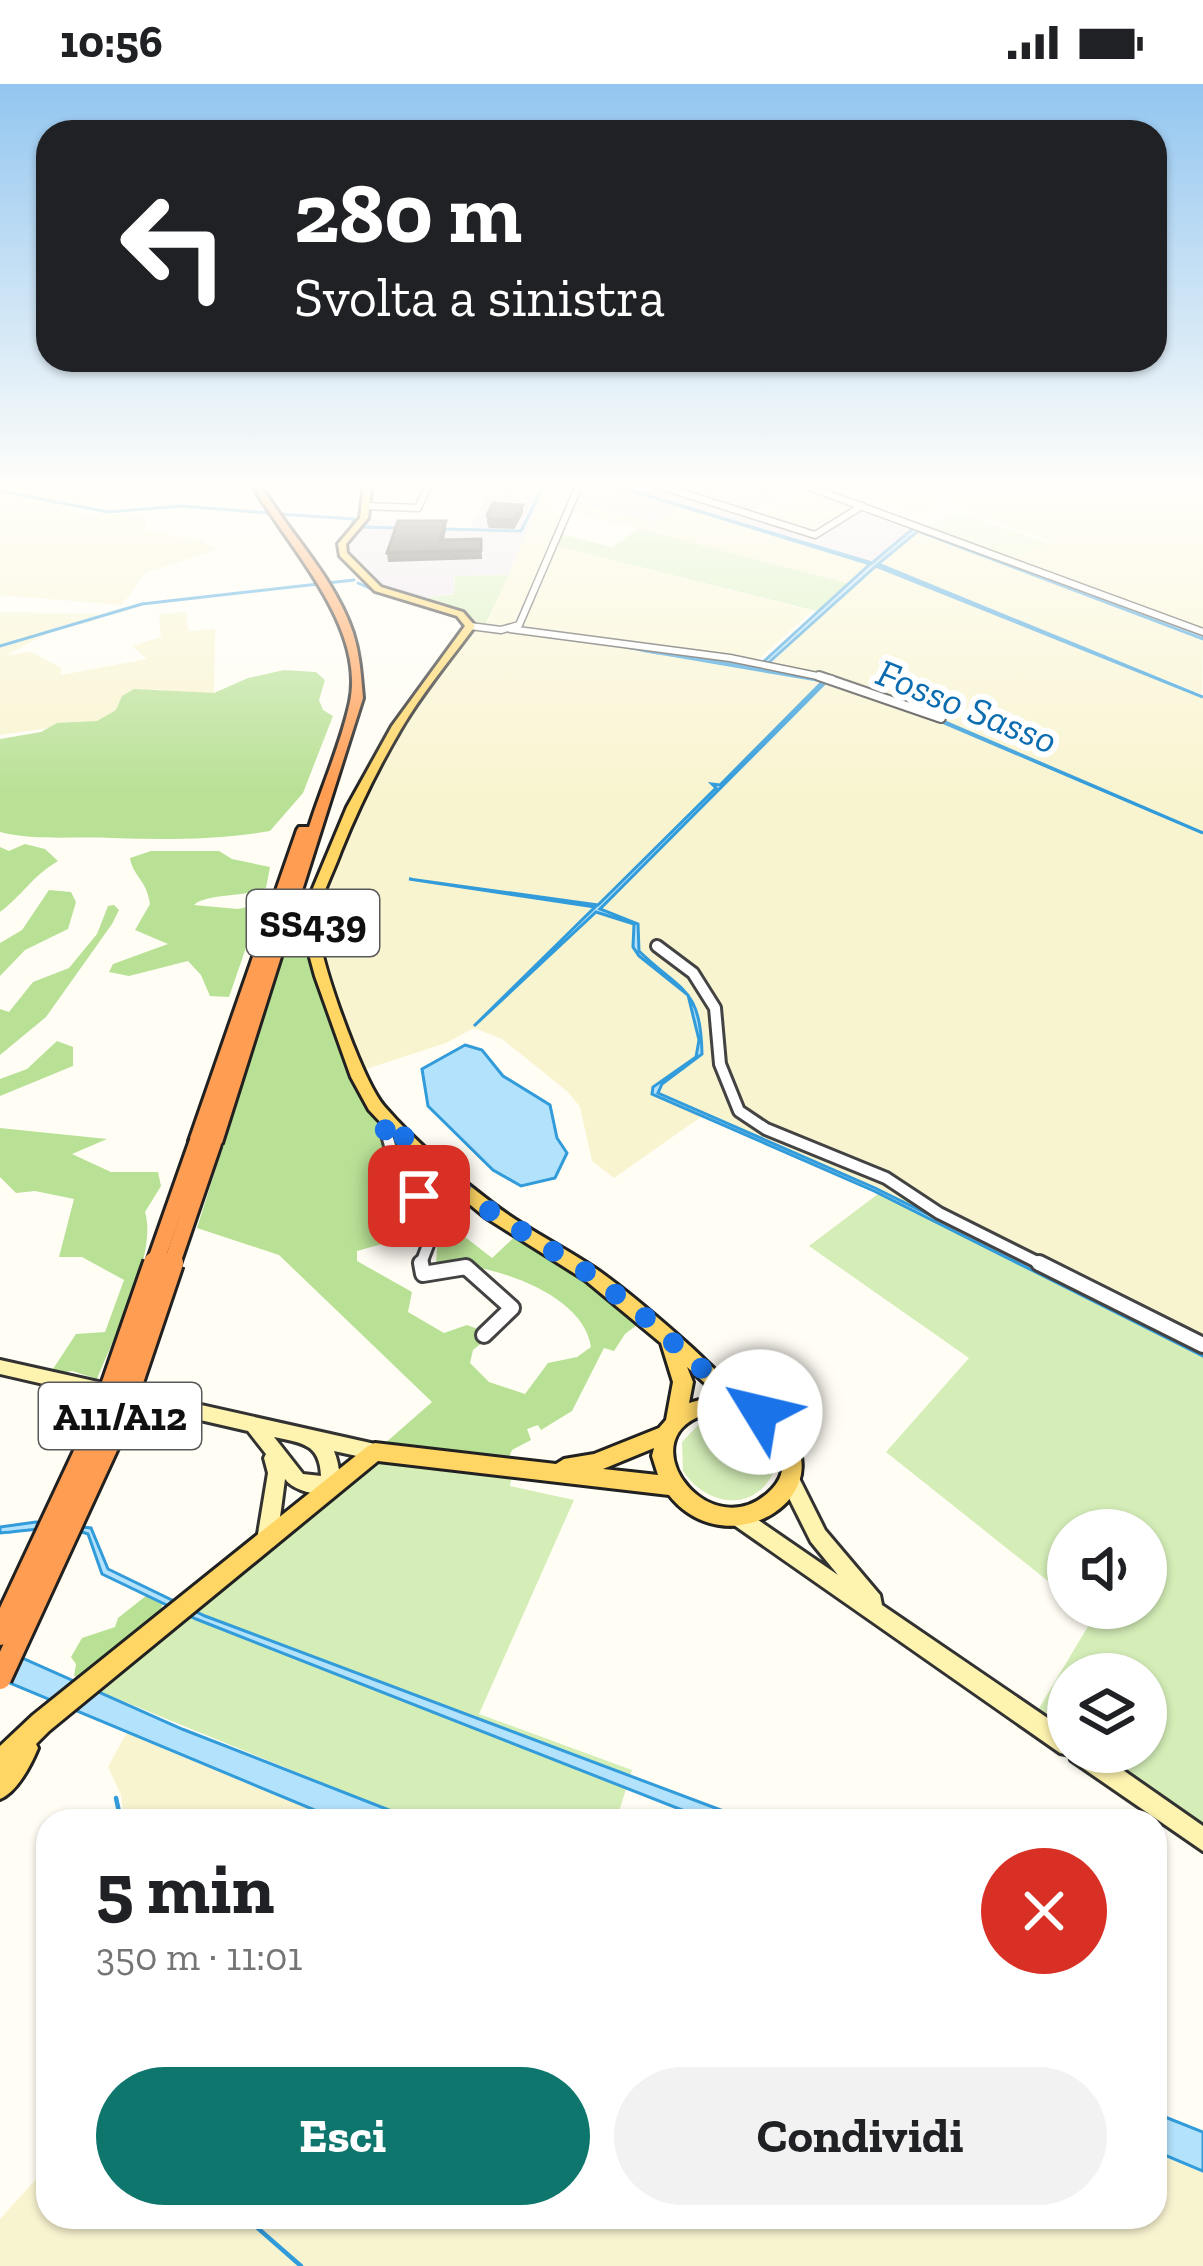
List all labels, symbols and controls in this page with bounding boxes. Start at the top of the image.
text: 10:56 [60,15,163,69]
text: 280 m [294,163,522,264]
icon: left [96,168,252,324]
text: Svolta a sinistra [294,265,665,330]
water label: Fosso Sasso [870,649,1064,763]
road number: SS439 [247,890,379,956]
pin [368,1145,470,1247]
icon: arrive [386,1163,452,1229]
position arrow [697,1349,823,1475]
road number: A11/A12 [39,1383,201,1449]
map controls [1047,1509,1167,1773]
button: sound [1047,1509,1167,1629]
button: layers [1047,1653,1167,1773]
text: 5 min [96,1845,274,1931]
button: close [981,1848,1107,1974]
text: 350 m · 11:01 [96,1933,303,1980]
button: Esci [96,2067,590,2205]
button: Condividi [614,2067,1107,2205]

